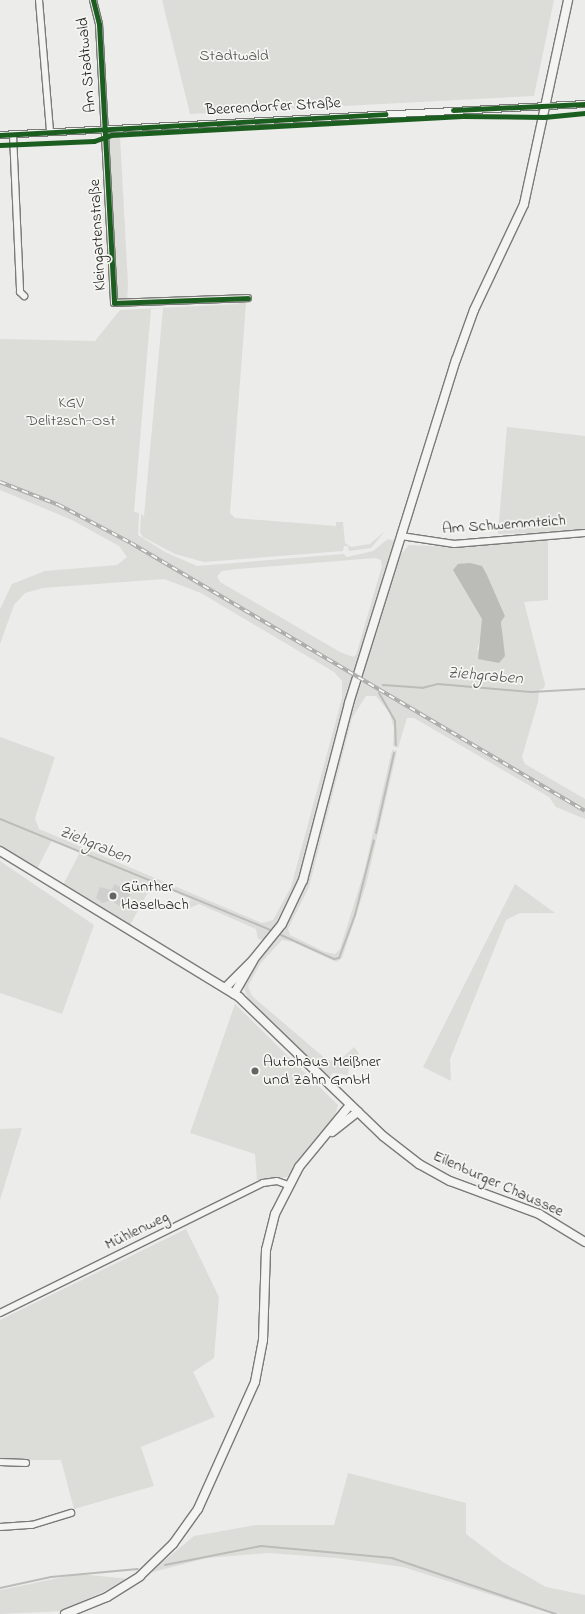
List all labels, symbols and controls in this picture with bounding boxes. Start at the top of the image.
street label: Am Stadtwald [73,16,101,114]
park label: Stadtwald [199,46,269,66]
street label: Beerendorfer Straße [205,94,341,120]
street label: Kleingartenstraße [85,178,111,292]
park label: KGV Delitzsch-Ost [26,393,116,431]
street label: Am Schwemmteich [442,511,566,539]
water label: Ziehgraben [447,663,523,689]
water label: Ziehgraben [56,821,134,869]
place label: Günther Haselbach [121,877,189,915]
marker: Günther Haselbach [108,891,118,901]
place label: Autohaus Meißner und Zahn GmbH [263,1052,381,1090]
marker: Autohaus Meißner und Zahn GmbH [250,1066,260,1076]
street label: Eilenburger Chaussee [430,1147,566,1221]
street label: Mühlenweg [102,1207,172,1255]

